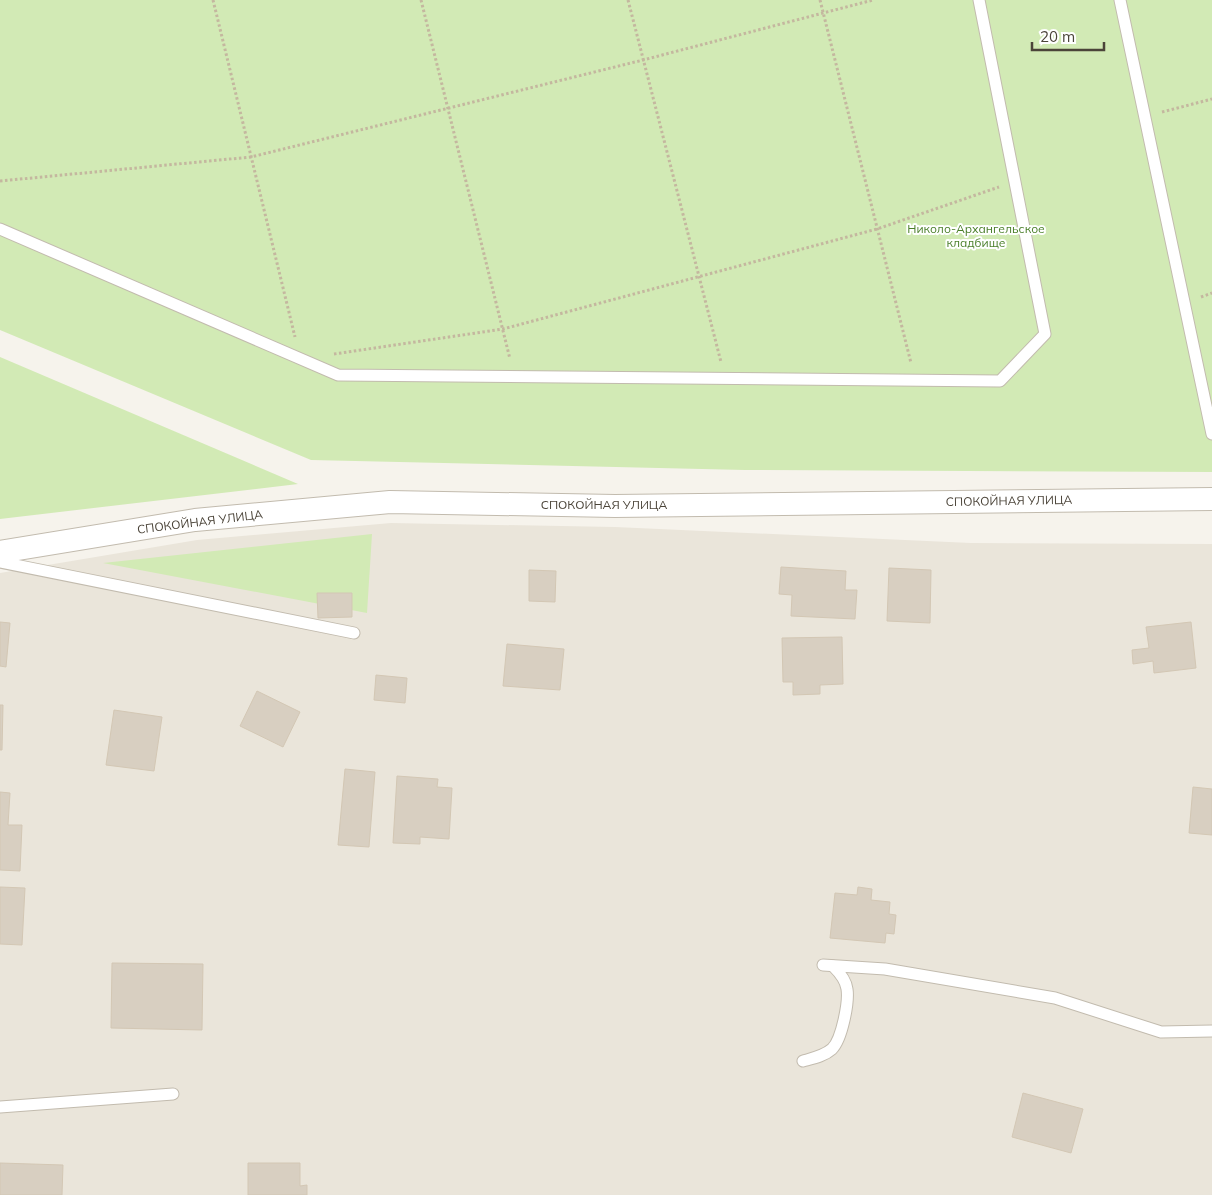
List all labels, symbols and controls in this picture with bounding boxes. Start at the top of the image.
scale bar [1032,20,1104,52]
text: 20 m [1040,27,1075,46]
park label: Николо-Архангельское кладбище [907,221,1045,250]
street label: СПОКОЙНАЯ УЛИЦА [946,492,1073,509]
street label: СПОКОЙНАЯ УЛИЦА [541,497,667,512]
street label: СПОКОЙНАЯ УЛИЦА [136,506,264,537]

